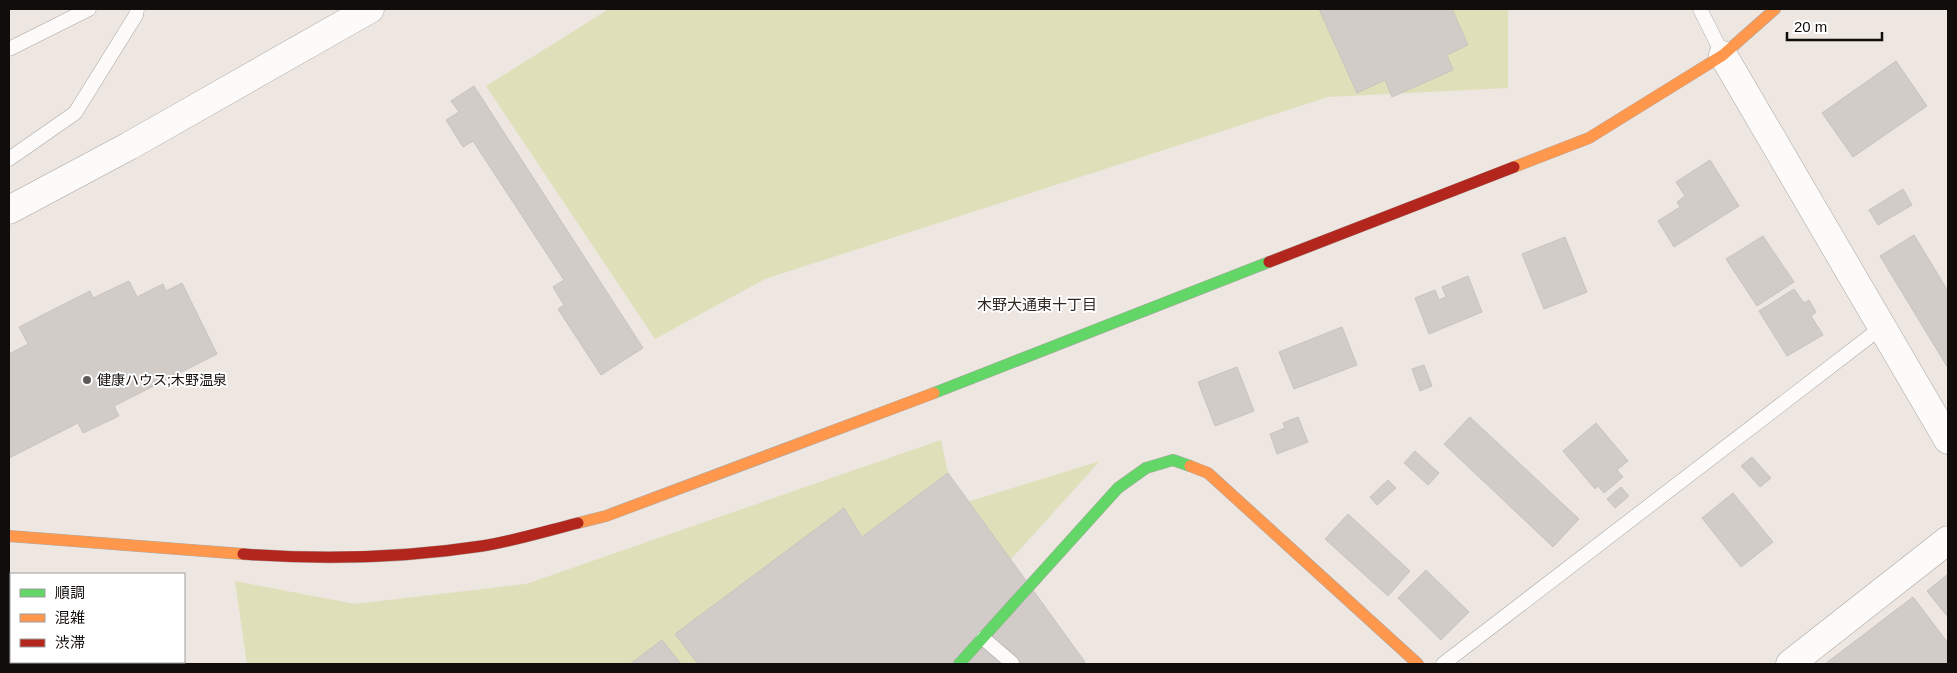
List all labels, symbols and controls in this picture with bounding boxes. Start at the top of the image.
scale bar [1787,10,1882,42]
text: 20 m [1794,18,1827,35]
district label: 木野大通東十丁目 [977,296,1097,313]
place label: 健康ハウス;木野温泉 [97,372,227,388]
marker: 健康ハウス;木野温泉 [81,374,93,386]
legend [10,573,185,663]
text: 順調 [55,584,85,601]
text: 混雑 [55,609,85,626]
text: 渋滞 [55,634,85,651]

